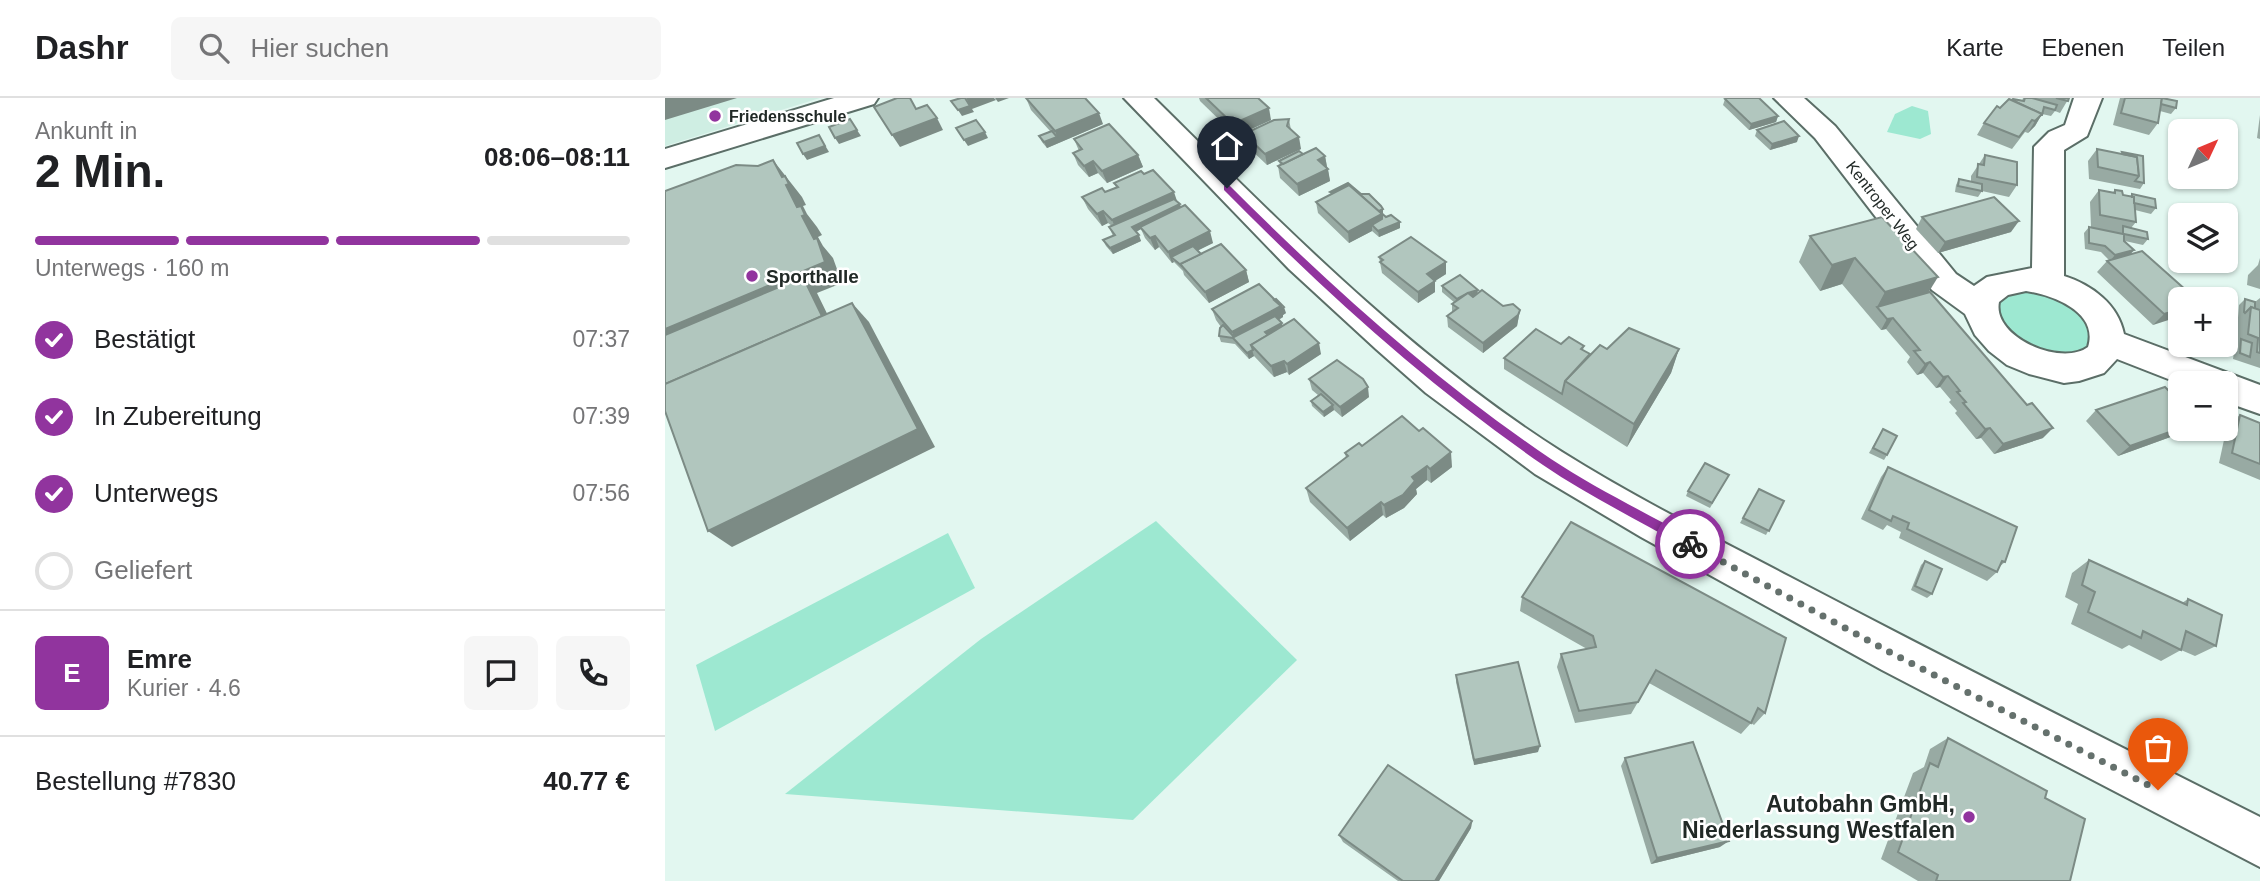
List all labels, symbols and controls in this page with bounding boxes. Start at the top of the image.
search box [171,17,661,80]
text: Dashr [35,29,129,66]
icon: search [195,29,233,67]
text: Hier suchen [251,33,389,63]
text: Karte [1946,34,2004,61]
text: Ebenen [2042,34,2124,61]
text: Teilen [2162,34,2225,61]
marker: Friedensschule [707,108,723,124]
place label: Friedensschule [729,108,846,125]
pin [1197,116,1257,188]
text: Ankunft in [35,118,137,144]
north arrow [2168,119,2238,189]
map controls [2168,119,2238,441]
icon: home [1208,127,1246,165]
text: 08:06–08:11 [484,142,630,172]
text: 2 Min. [35,145,165,197]
street label: Kentroper Weg [1843,158,1922,253]
button: layers [2168,203,2238,273]
text: Unterwegs · 160 m [35,255,229,281]
place label: Sporthalle [766,266,859,287]
marker: Sporthalle [744,268,760,284]
button: + [2168,287,2238,357]
icon: check [35,321,73,359]
text: Bestätigt [94,324,195,354]
text: 07:37 [572,326,630,352]
button: − [2168,371,2238,441]
icon: check [35,398,73,436]
text: In Zubereitung [94,401,262,431]
text: 07:39 [572,403,630,429]
icon: check [35,475,73,513]
text: Unterwegs [94,478,218,508]
text: 07:56 [572,480,630,506]
courier [1655,509,1725,579]
icon: bike [1671,525,1709,563]
text: Geliefert [94,555,192,585]
button: chat [464,636,538,710]
button: phone [556,636,630,710]
text: Emre [127,644,192,674]
text: E [63,658,81,688]
text: Kurier · 4.6 [127,675,241,701]
pin [2128,718,2188,790]
icon: bag [2139,729,2177,767]
text: Bestellung #7830 [35,766,236,796]
text: 40.77 € [543,766,630,796]
place label: Autobahn GmbH, Niederlassung Westfalen [1682,791,1955,843]
marker: Autobahn GmbH, Niederlassung Westfalen [1961,809,1977,825]

